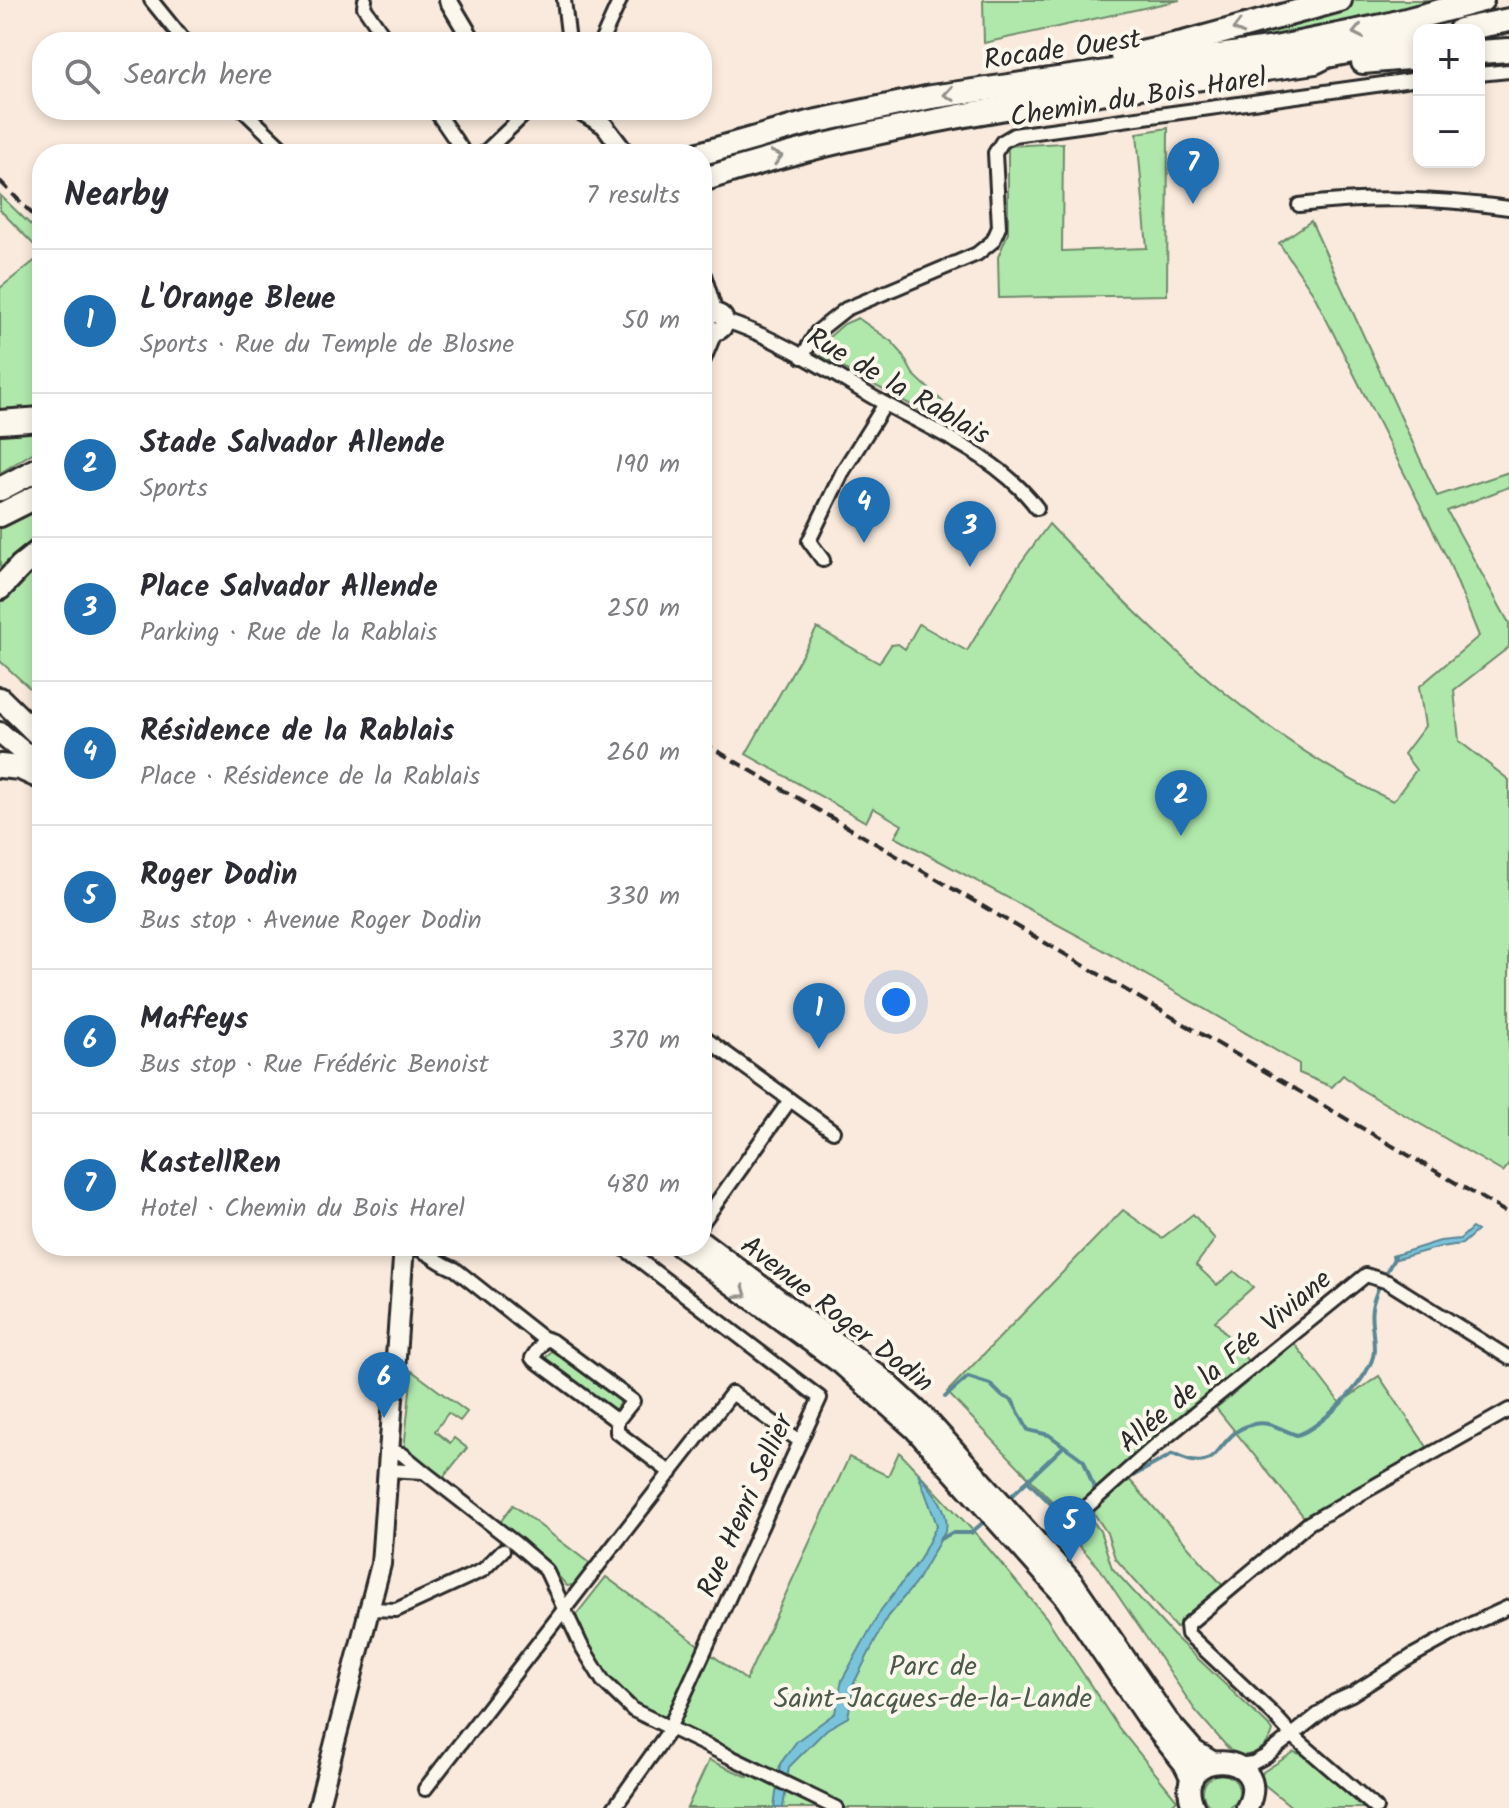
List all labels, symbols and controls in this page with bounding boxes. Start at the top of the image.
street label: Rocade Ouest [981,17,1145,84]
one-way arrow [1231,19,1245,36]
one-way arrow [1352,23,1365,40]
map controls [1413,24,1485,168]
button: + [1413,24,1485,96]
search box [32,32,712,120]
text: Search here [124,52,272,100]
icon: search [60,54,104,98]
street label: Chemin du Bois Harel [1007,56,1270,141]
one-way arrow [943,85,956,102]
button: − [1413,96,1485,168]
pin: 7 [1167,138,1219,204]
one-way arrow [769,150,783,167]
text: Nearby [64,169,169,223]
text: 7 results [586,175,680,217]
text: L'Orange Bleue [140,276,336,324]
text: 1 [86,300,94,342]
text: 50 m [622,300,680,342]
street label: Rue de la Rablais [798,316,998,458]
text: Sports · Rue du Temple de Blosne [140,324,514,366]
text: Stade Salvador Allende [140,420,445,468]
text: 2 [82,444,98,486]
text: 190 m [615,444,680,486]
text: Sports [140,468,208,510]
pin: 4 [838,477,890,543]
pin: 3 [944,501,996,567]
text: Place Salvador Allende [140,564,438,612]
text: 3 [83,588,97,630]
text: 250 m [607,588,680,630]
text: Parking · Rue de la Rablais [140,612,437,654]
text: Résidence de la Rablais [140,708,454,756]
text: 4 [83,732,97,774]
text: 260 m [606,732,680,774]
text: Place · Résidence de la Rablais [140,756,480,798]
pin: 2 [1155,770,1207,836]
text: Roger Dodin [140,852,297,900]
text: 5 [83,876,97,918]
text: 330 m [606,876,680,918]
text: Bus stop · Avenue Roger Dodin [140,900,482,942]
your location [876,982,916,1022]
pin: 1 [793,983,845,1049]
text: Maffeys [140,996,248,1044]
text: 6 [83,1020,97,1062]
text: 370 m [609,1020,680,1062]
text: Bus stop · Rue Frédéric Benoist [140,1044,489,1086]
text: KastellRen [140,1140,281,1188]
text: 7 [84,1164,96,1206]
text: 480 m [606,1164,680,1206]
text: Hotel · Chemin du Bois Harel [140,1188,465,1230]
street label: Avenue Roger Dodin [730,1225,943,1405]
street label: Allée de la Fée Viviane [1109,1259,1343,1465]
one-way arrow [734,1283,748,1298]
pin: 6 [358,1352,410,1418]
street label: Rue Henri Sellier [686,1405,808,1605]
pin: 5 [1044,1496,1096,1562]
park label: Parc de Saint-Jacques-de-la-Lande [774,1645,1093,1722]

